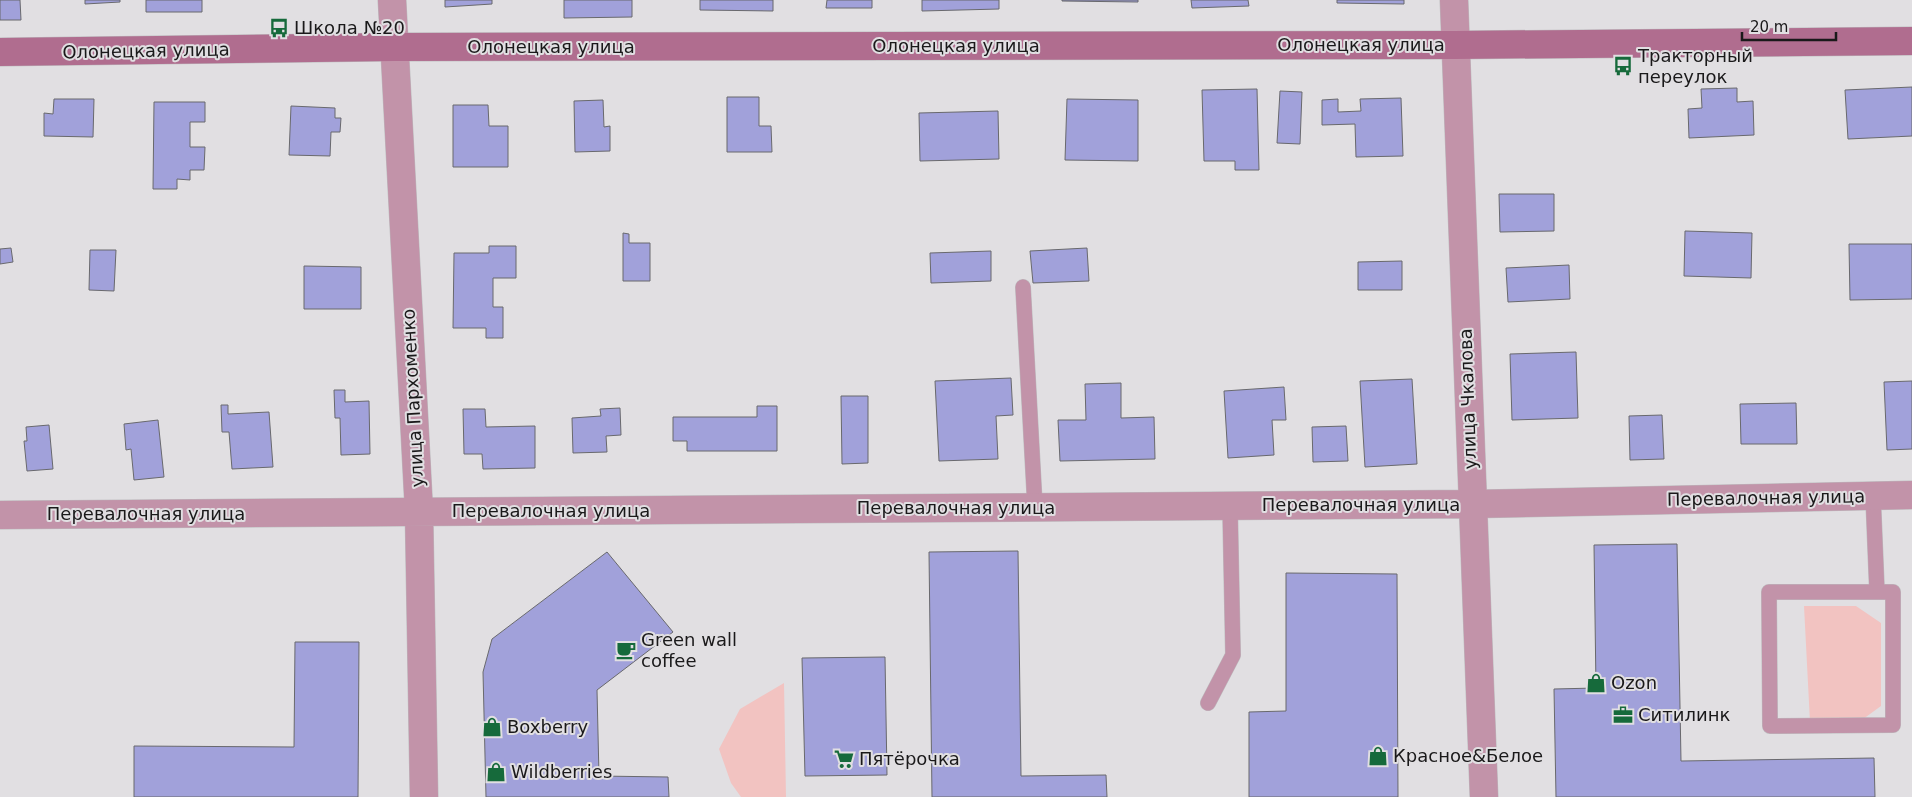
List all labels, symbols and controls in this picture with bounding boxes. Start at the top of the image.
scale bar [1742,10,1836,42]
bus stop icon: Школа №20 [268,17,290,39]
place label: Школа №20 [294,17,405,38]
text: 20 m [1750,18,1788,36]
street label: Олонецкая улица [1277,34,1445,55]
street label: Олонецкая улица [872,35,1040,56]
street label: Олонецкая улица [467,36,635,57]
street label: Олонецкая улица [62,39,230,62]
place label: Тракторный переулок [1637,45,1753,87]
bus stop icon: Тракторный переулок [1612,55,1634,77]
street label: улица Пархоменко [397,308,428,488]
street label: улица Чкалова [1455,328,1480,470]
street label: Перевалочная улица [1667,485,1865,510]
street label: Перевалочная улица [1262,494,1460,515]
street label: Перевалочная улица [857,497,1055,518]
street label: Перевалочная улица [452,500,650,521]
street label: Перевалочная улица [47,503,245,524]
place label: Green wall coffee [641,629,737,671]
cafe icon: Green wall coffee [615,639,637,661]
shop icon: Ozon [1585,672,1607,694]
place label: Ozon [1611,672,1657,693]
office icon: Ситилинк [1612,704,1634,726]
place label: Ситилинк [1638,704,1730,725]
shop icon: Boxberry [481,716,503,738]
place label: Boxberry [507,716,588,737]
shop icon: Красное&Белое [1367,745,1389,767]
place label: Красное&Белое [1393,745,1543,766]
supermarket icon: Пятёрочка [833,748,855,770]
place label: Пятёрочка [859,748,960,769]
shop icon: Wildberries [485,761,507,783]
place label: Wildberries [511,761,612,782]

